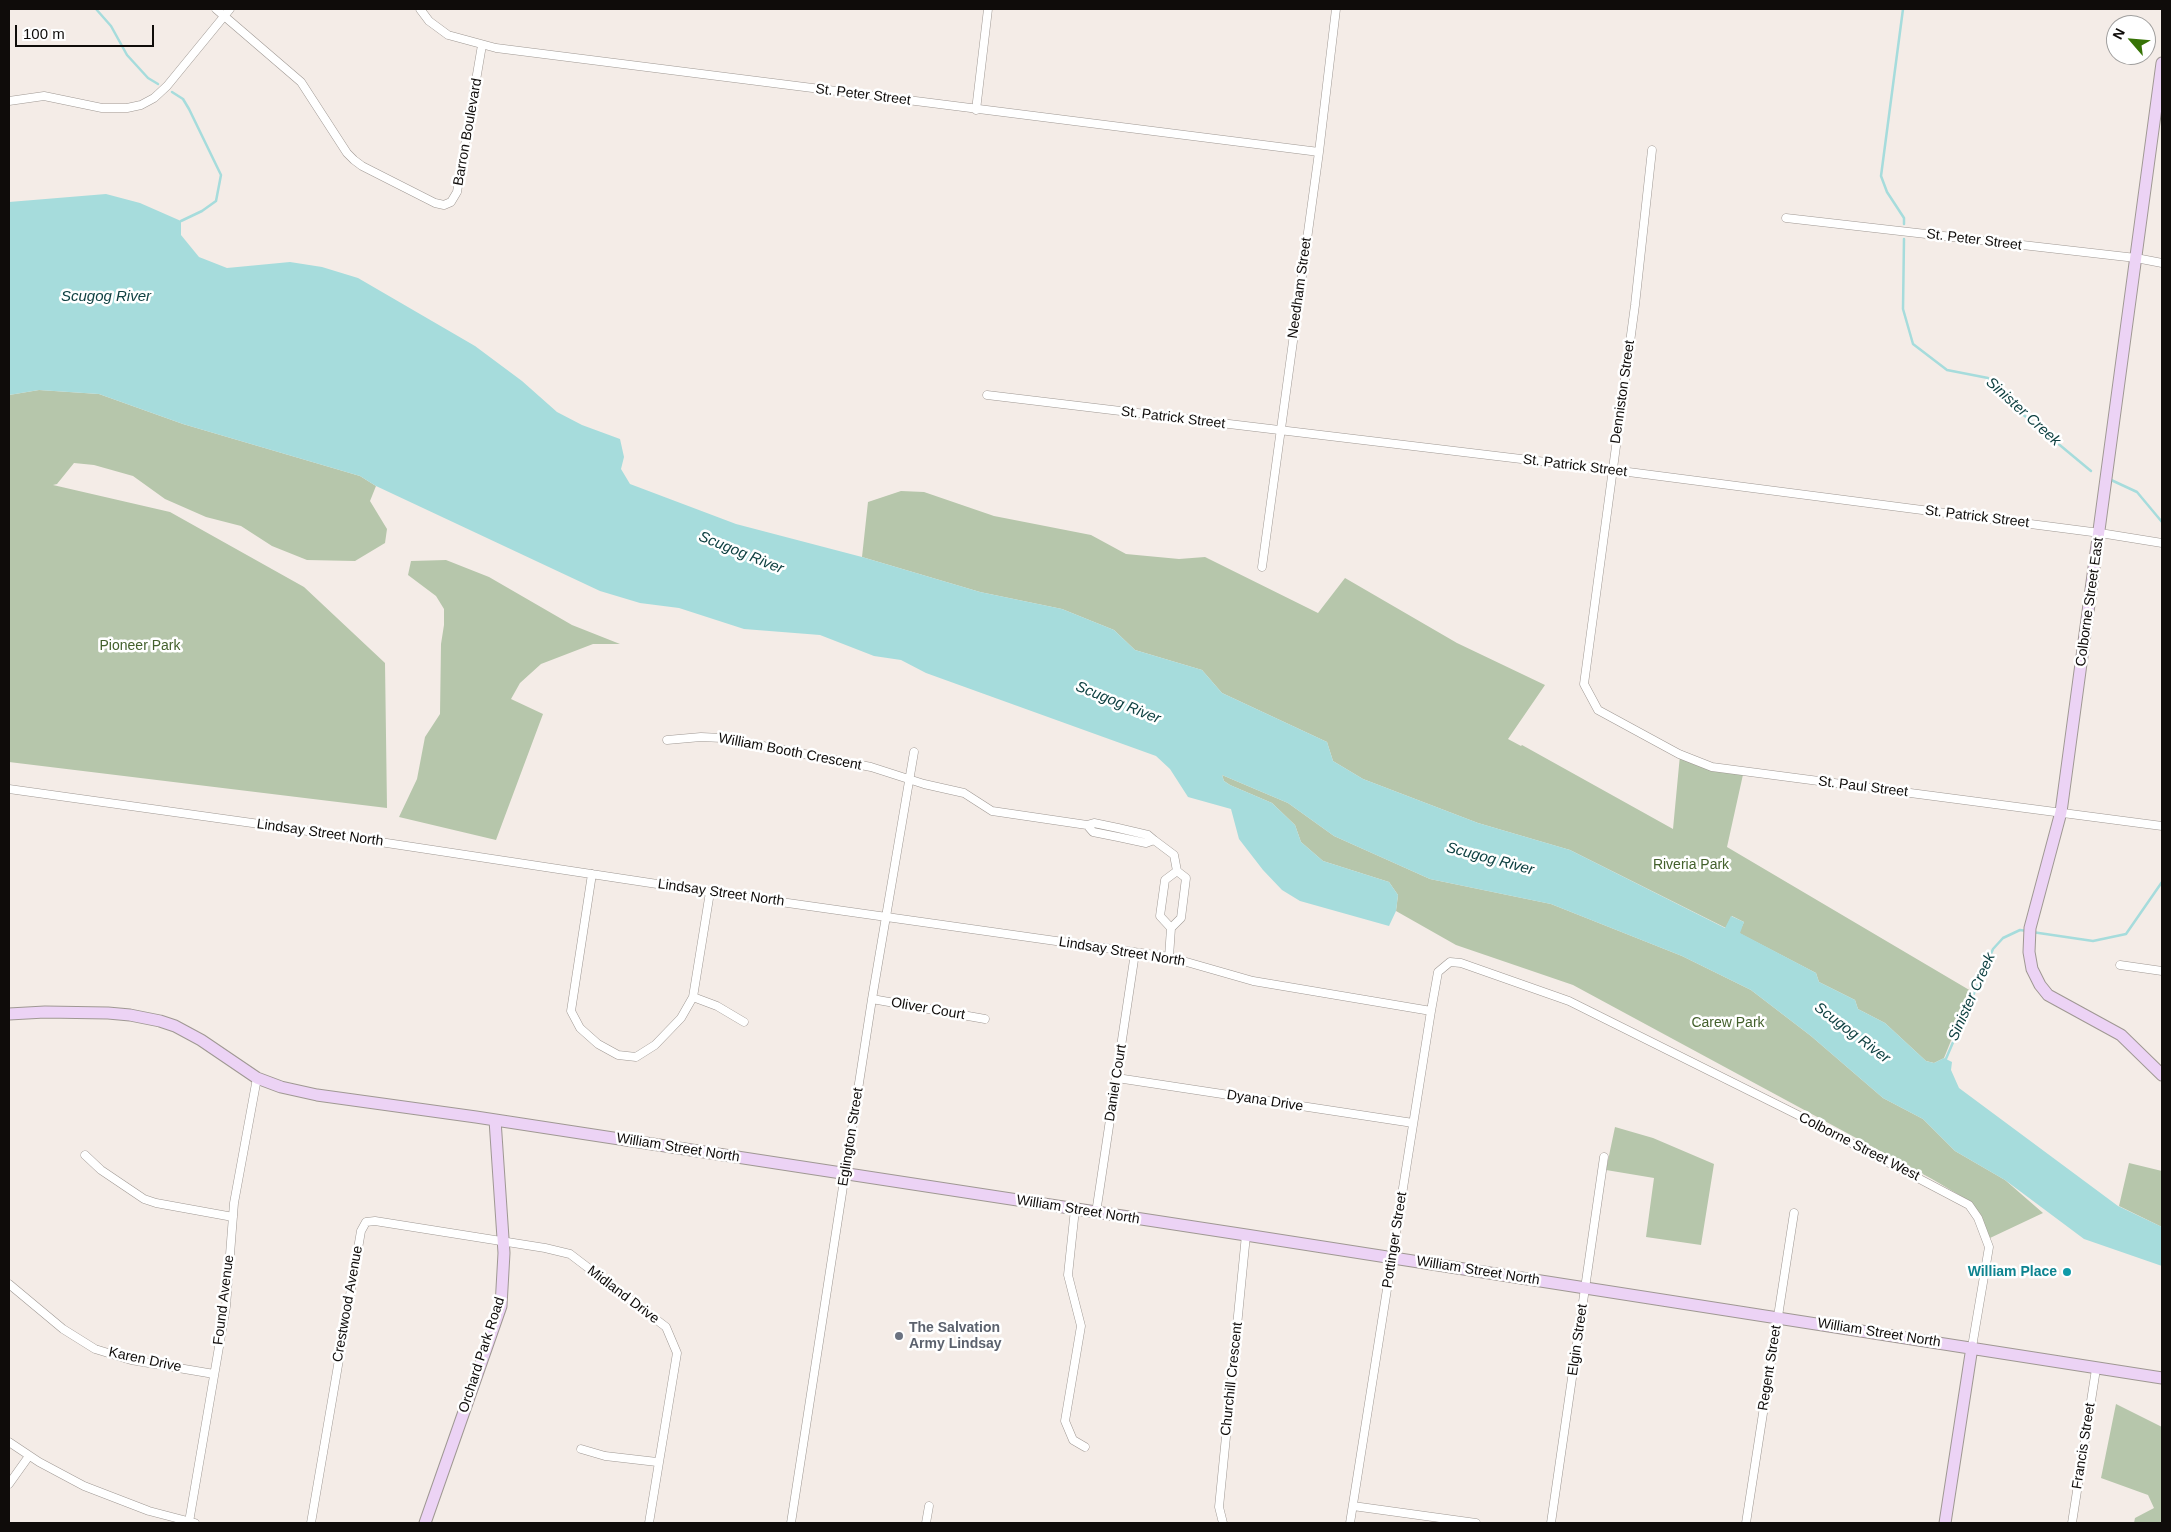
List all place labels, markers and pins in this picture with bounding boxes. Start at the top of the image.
place label: William Place [1968,1264,2057,1280]
marker: William Place [2061,1266,2073,1278]
place label: The Salvation Army Lindsay [909,1320,1002,1352]
marker: The Salvation Army Lindsay [893,1330,905,1342]

